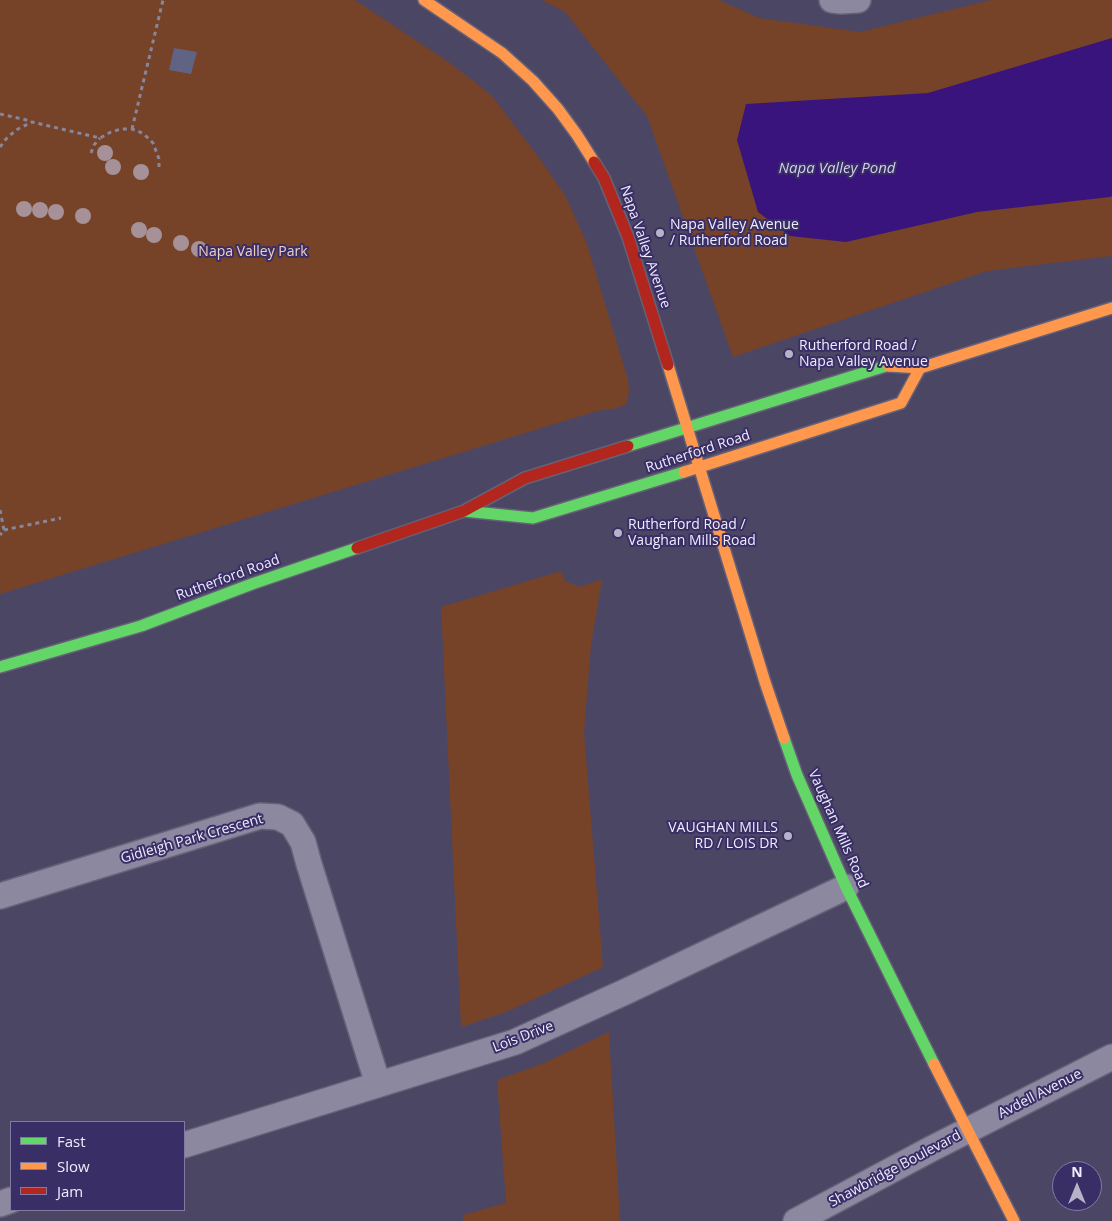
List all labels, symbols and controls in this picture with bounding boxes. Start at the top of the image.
water label: Napa Valley Pond [779,160,895,178]
street label: Napa Valley Avenue [616,183,674,311]
place label: Napa Valley Avenue / Rutherford Road [670,217,799,250]
marker: Napa Valley Avenue / Rutherford Road [654,227,666,239]
park label: Napa Valley Park [198,244,308,260]
place label: Rutherford Road / Napa Valley Avenue [799,338,928,371]
marker: Rutherford Road / Napa Valley Avenue [783,348,795,360]
street label: Rutherford Road [644,427,752,477]
place label: Rutherford Road / Vaughan Mills Road [628,517,756,550]
marker: Rutherford Road / Vaughan Mills Road [612,527,624,539]
street label: Rutherford Road [174,551,282,605]
street label: Vaughan Mills Road [804,767,872,891]
street label: Gidleigh Park Crescent [119,811,265,867]
place label: VAUGHAN MILLS RD / LOIS DR [668,820,778,852]
marker: VAUGHAN MILLS RD / LOIS DR [782,830,794,842]
street label: Lois Drive [490,1018,556,1056]
street label: Avdell Avenue [995,1066,1085,1122]
legend [10,1121,185,1211]
street label: Shawbridge Boulevard [826,1127,964,1211]
text: Fast [57,1131,86,1151]
text: Slow [57,1156,90,1176]
north arrow [1052,1161,1102,1211]
text: N [1071,1162,1083,1181]
text: Jam [57,1181,83,1201]

